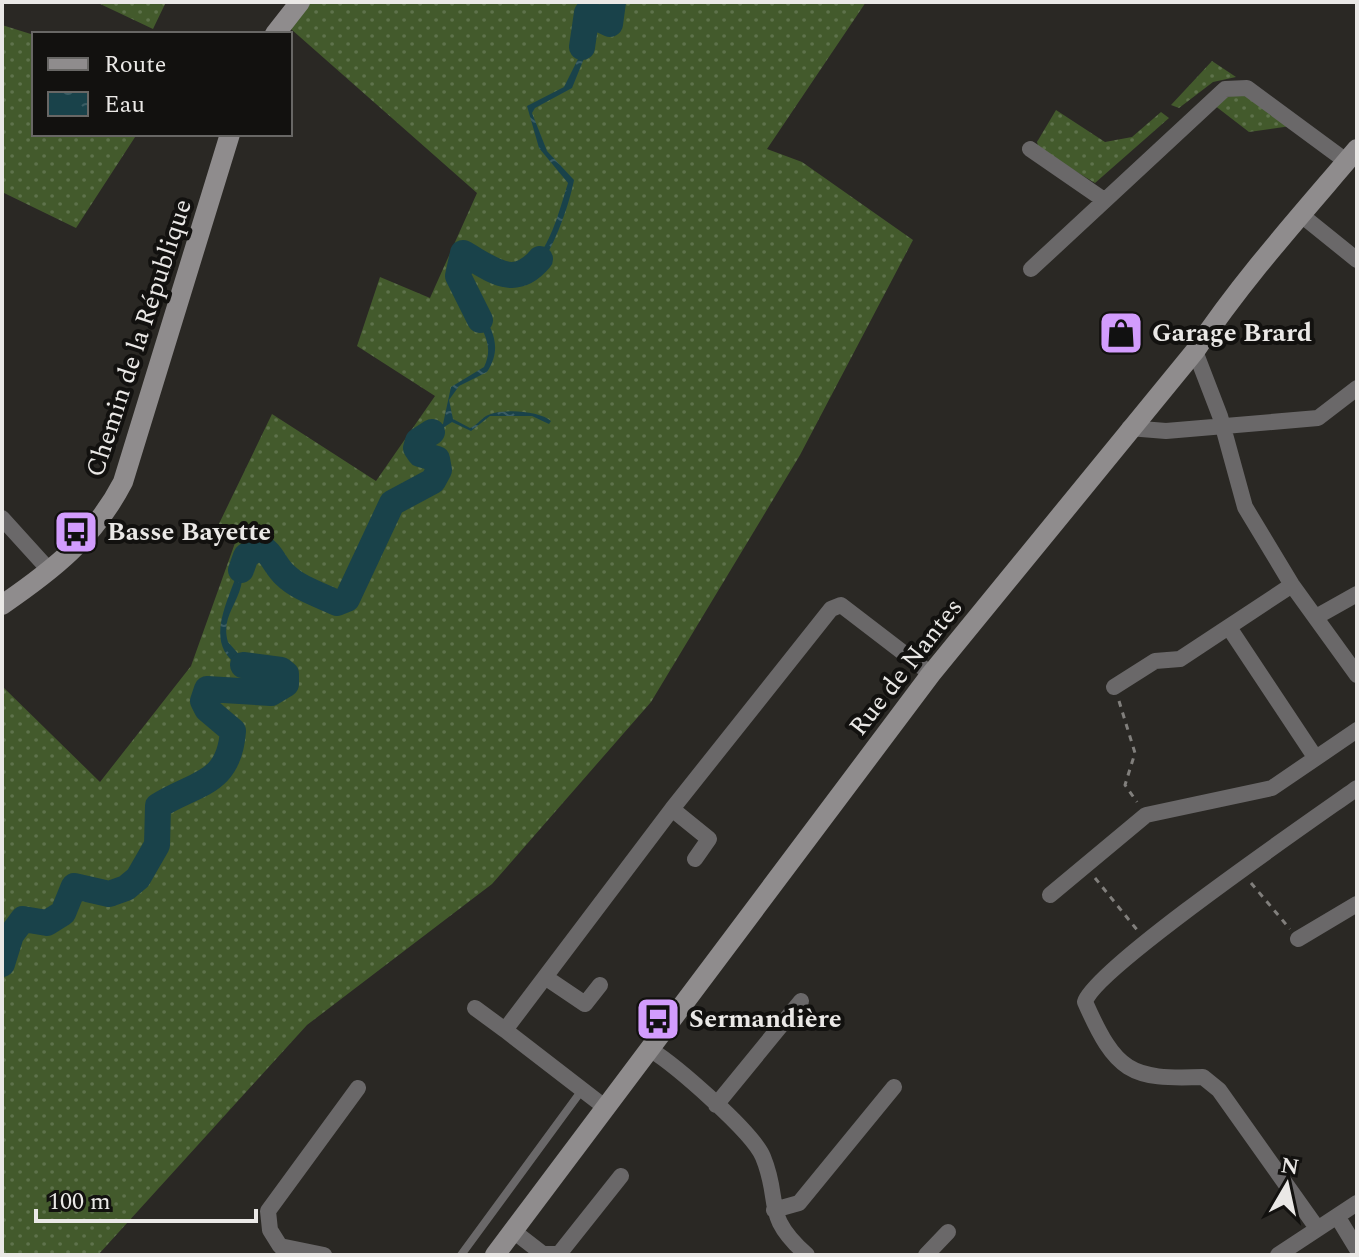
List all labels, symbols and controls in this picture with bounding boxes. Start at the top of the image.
legend [32,32,292,136]
text: Route [104,47,166,83]
text: Eau [104,87,145,123]
street label: Chemin de la République [75,194,203,482]
shop icon: Garage Brard [1097,309,1145,357]
place label: Garage Brard [1152,313,1312,353]
bus stop icon: Basse Bayette [52,508,100,556]
place label: Basse Bayette [107,512,271,552]
street label: Rue de Nantes [839,589,973,745]
bus stop icon: Sermandière [634,995,682,1043]
place label: Sermandière [689,999,842,1039]
north arrow [1247,1145,1327,1225]
text: N [1278,1149,1301,1184]
scale bar [36,1173,256,1223]
text: 100 m [48,1184,111,1220]

